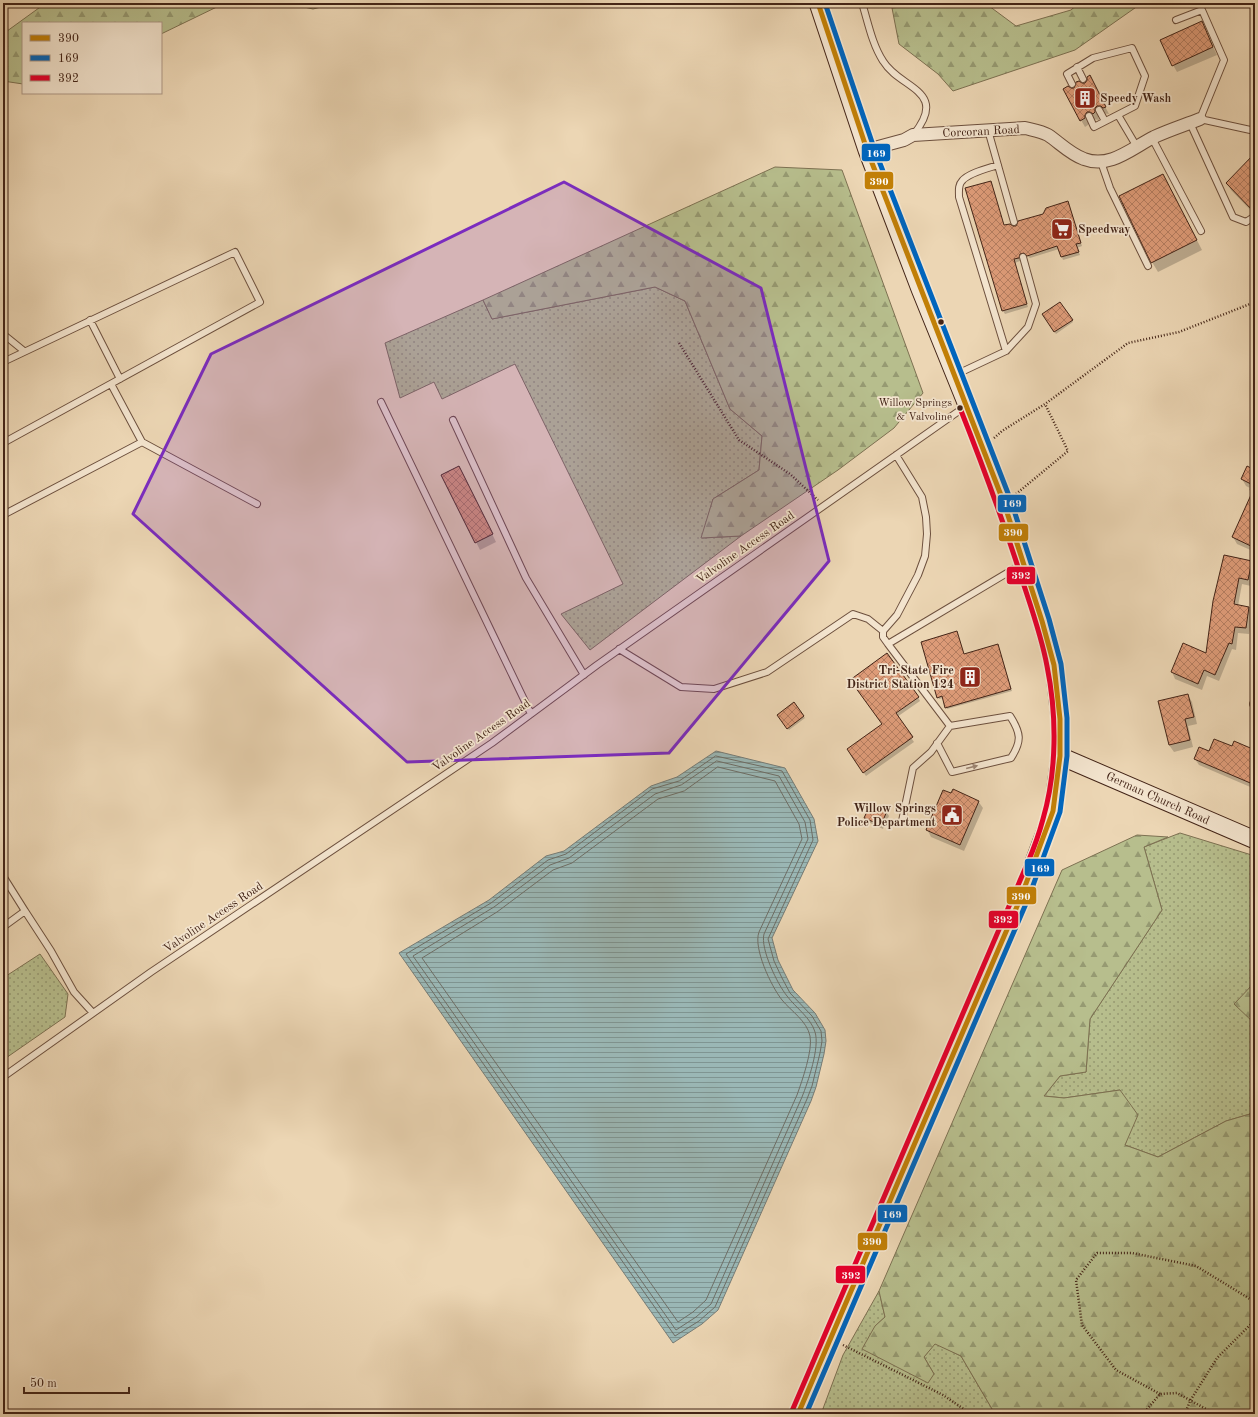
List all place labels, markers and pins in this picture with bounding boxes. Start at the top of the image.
building icon: Speedy Wash [1072,85,1098,111]
place label: Speedy Wash [1100,93,1171,105]
supermarket icon: Speedway [1049,216,1075,242]
place label: Speedway [1078,224,1131,236]
unlabelled marker [936,317,946,327]
place label: Willow Springs & Valvoline [878,398,952,423]
marker: Willow Springs & Valvoline [955,403,965,413]
building icon: Tri-State Fire District Station 124 [957,664,983,690]
place label: Tri-State Fire District Station 124 [847,665,954,691]
public building icon: Willow Springs Police Department [939,802,965,828]
place label: Willow Springs Police Department [837,803,937,829]

